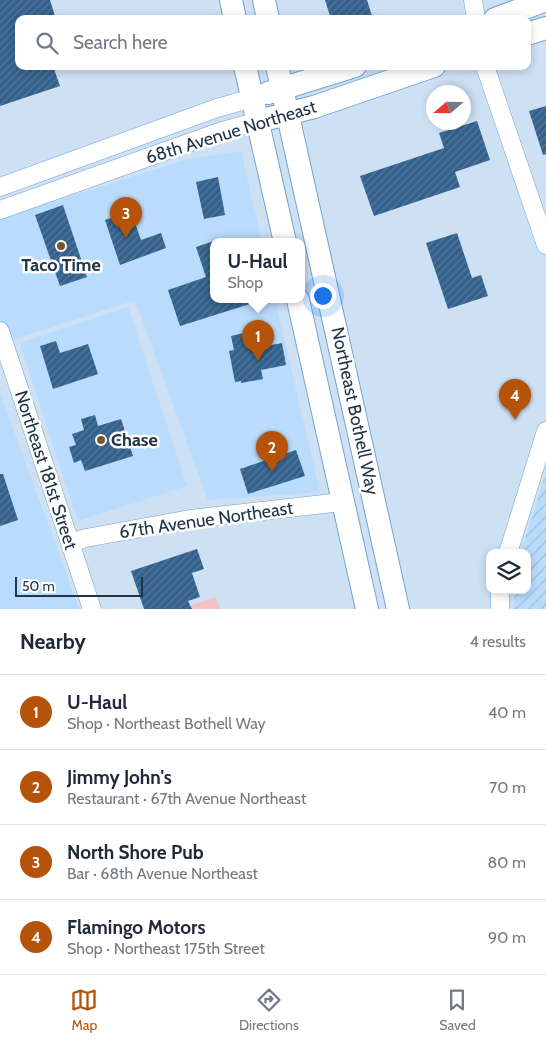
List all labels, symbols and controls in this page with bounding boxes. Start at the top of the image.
search box [15,15,531,70]
icon: search [33,29,61,57]
text: Search here [73,31,167,54]
north arrow [426,85,471,130]
street label: 68th Avenue Northeast [143,96,319,168]
pin: 3 [110,197,142,238]
popup [210,238,305,303]
marker: Taco Time [55,240,67,252]
text: U-Haul [227,250,288,273]
place label: Taco Time [21,254,101,276]
text: Shop [227,273,263,292]
your location [310,283,336,309]
pin: 1 [242,320,274,361]
street label: Northeast Bothell Way [326,325,384,497]
pin: 4 [499,379,531,420]
street label: Northeast 181st Street [10,388,82,552]
place label: Chase [111,429,158,451]
pin: 2 [256,431,288,472]
marker: Chase [95,434,107,446]
street label: 67th Avenue Northeast [118,497,294,543]
map controls [486,549,531,594]
button: layers [486,549,531,594]
scale bar [15,574,142,597]
text: 50 m [22,577,55,595]
text: Nearby [20,629,86,654]
text: 4 results [469,632,526,651]
text: U-Haul [67,691,127,714]
text: 1 [33,703,39,722]
text: 40 m [488,703,526,722]
text: Shop · Northeast Bothell Way [67,714,266,733]
text: Jimmy John's [67,766,172,789]
text: 2 [32,778,40,797]
text: 70 m [489,778,526,797]
text: Restaurant · 67th Avenue Northeast [67,789,306,808]
text: North Shore Pub [67,841,203,864]
text: 3 [32,853,40,872]
text: 80 m [488,853,526,872]
text: Bar · 68th Avenue Northeast [67,864,258,883]
text: Flamingo Motors [67,916,205,939]
text: 4 [31,928,41,947]
text: 90 m [488,928,526,947]
text: Shop · Northeast 175th Street [67,939,265,958]
tab: Map [70,986,98,1034]
tab: Directions [239,986,299,1034]
tab: Saved [439,986,476,1034]

